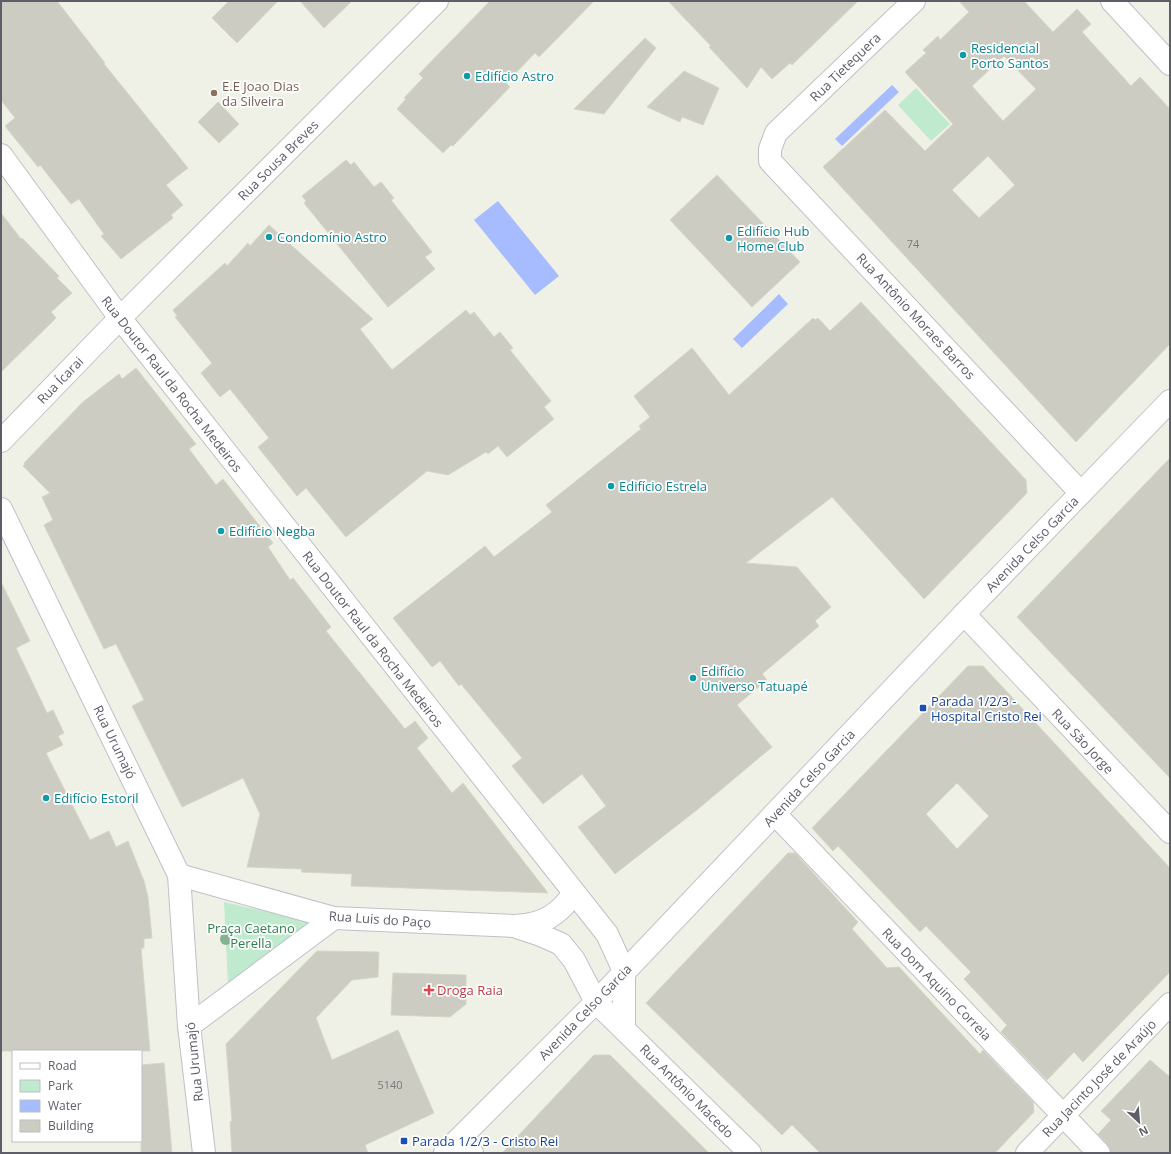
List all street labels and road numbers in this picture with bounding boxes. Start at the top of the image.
street label: Rua Tietequera [806,29,884,105]
street label: Rua Sousa Breves [234,116,322,204]
street label: Rua Antônio Moraes Barros [853,249,979,383]
street label: Rua Doutor Raul da Rocha Medeiros [98,292,246,476]
street label: Rua Ícarai [33,352,87,408]
street label: Avenida Celso Garcia [982,492,1082,596]
street label: Rua Doutor Raul da Rocha Medeiros [299,547,447,731]
street label: Rua Urumajó [89,702,141,782]
street label: Rua São Jorge [1048,704,1118,778]
street label: Avenida Celso Garcia [759,726,859,830]
street label: Rua Luis do Paço [328,906,432,932]
street label: Rua Dom Aquino Correia [878,924,996,1044]
street label: Avenida Celso Garcia [535,960,635,1064]
street label: Rua Jacinto José de Araújo [1038,1015,1160,1141]
street label: Rua Urumajó [181,1021,207,1103]
street label: Rua Antônio Macedo [636,1040,738,1142]

